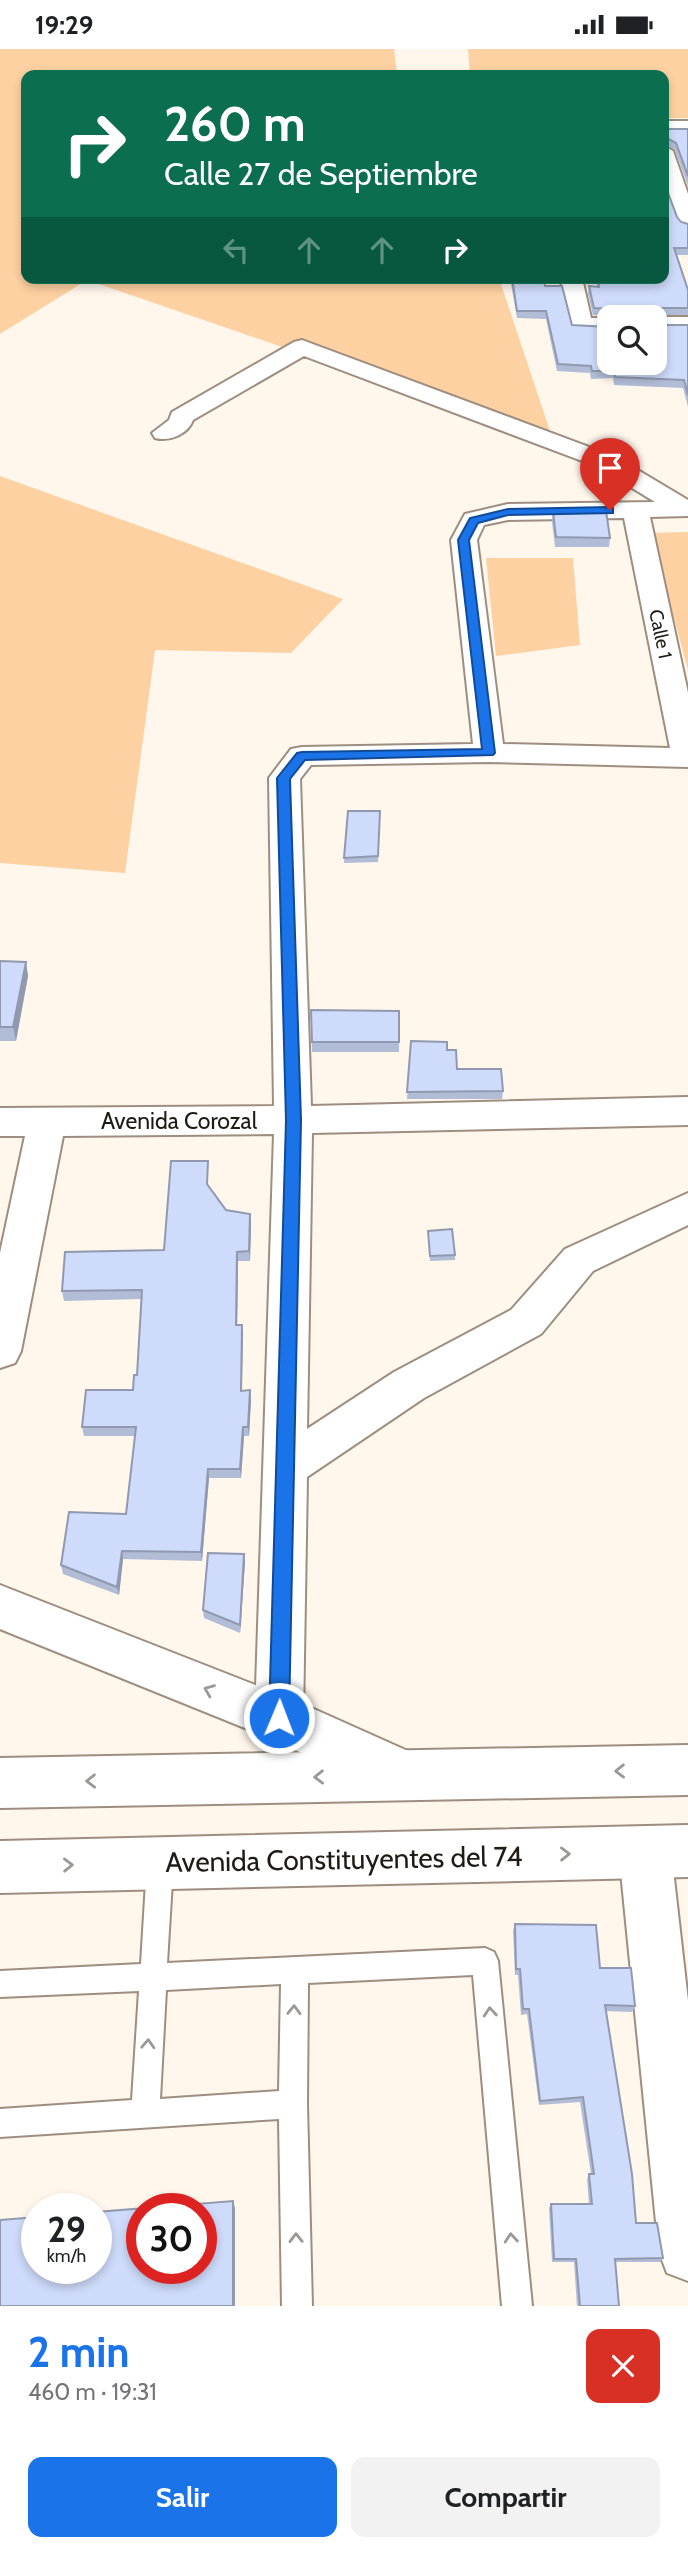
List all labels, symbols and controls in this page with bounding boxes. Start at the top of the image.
text: 19:29 [35,9,93,41]
text: 260 m [164,94,306,153]
icon: right [49,98,140,189]
text: Calle 27 de Septiembre [164,154,478,193]
icon: left [217,231,255,269]
icon: ahead [290,231,328,269]
icon: ahead [363,231,401,269]
icon: right [436,231,474,269]
map controls [597,305,667,375]
button: search [597,305,667,375]
pin [580,438,640,510]
icon: arrive [591,449,629,487]
street label: Calle 1 [644,607,677,661]
street label: Avenida Corozal [101,1107,258,1135]
position arrow [242,1681,316,1755]
one-way arrow [203,1684,215,1698]
one-way arrow [614,1763,625,1779]
one-way arrow [313,1769,324,1784]
one-way arrow [86,1773,96,1789]
street label: Avenida Constituyentes del 74 [165,1839,523,1879]
one-way arrow [560,1846,571,1862]
one-way arrow [63,1858,74,1873]
one-way arrow [287,2005,302,2016]
one-way arrow [482,2006,497,2017]
one-way arrow [141,2039,156,2050]
speed limit sign: 30 [126,2193,217,2284]
text: 29 [47,2208,86,2251]
one-way arrow [288,2232,304,2243]
one-way arrow [504,2232,519,2243]
text: km/h [47,2245,86,2267]
text: 2 min [28,2326,129,2378]
button: close [586,2329,660,2403]
text: 460 m · 19:31 [28,2378,157,2406]
button: Salir [28,2457,337,2537]
button: Compartir [351,2457,660,2537]

